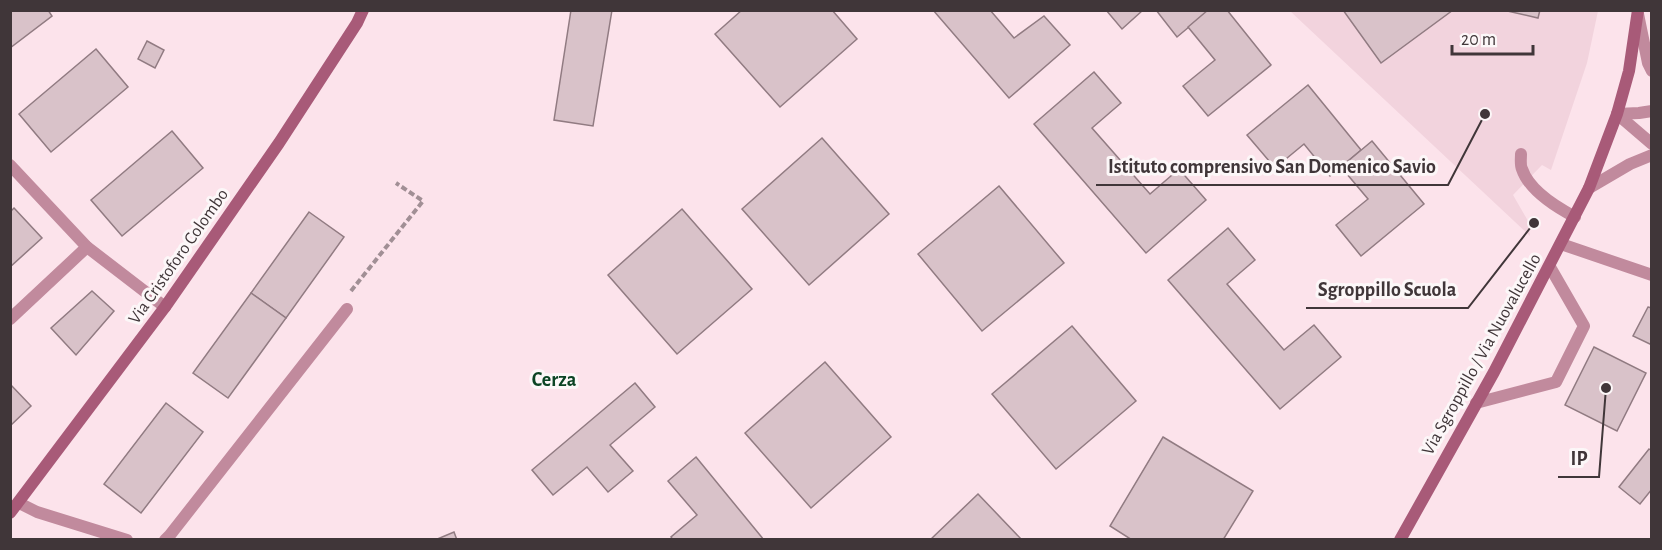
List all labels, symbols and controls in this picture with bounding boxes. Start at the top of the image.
scale bar [1452,18,1533,56]
text: 20 m [1461,31,1496,49]
callout: Istituto comprensivo San Domenico Savio [1096,147,1448,185]
text: Istituto comprensivo San Domenico Savio [1108,157,1436,177]
street label: Via Cristoforo Colombo [125,186,232,327]
street label: Via Sgroppillo / Via Nuovalucello [1419,251,1545,458]
callout: Sgroppillo Scuola [1306,270,1468,308]
text: Sgroppillo Scuola [1318,280,1457,300]
district label: Cerza [532,370,577,390]
callout: IP [1558,439,1599,477]
text: IP [1571,449,1587,469]

